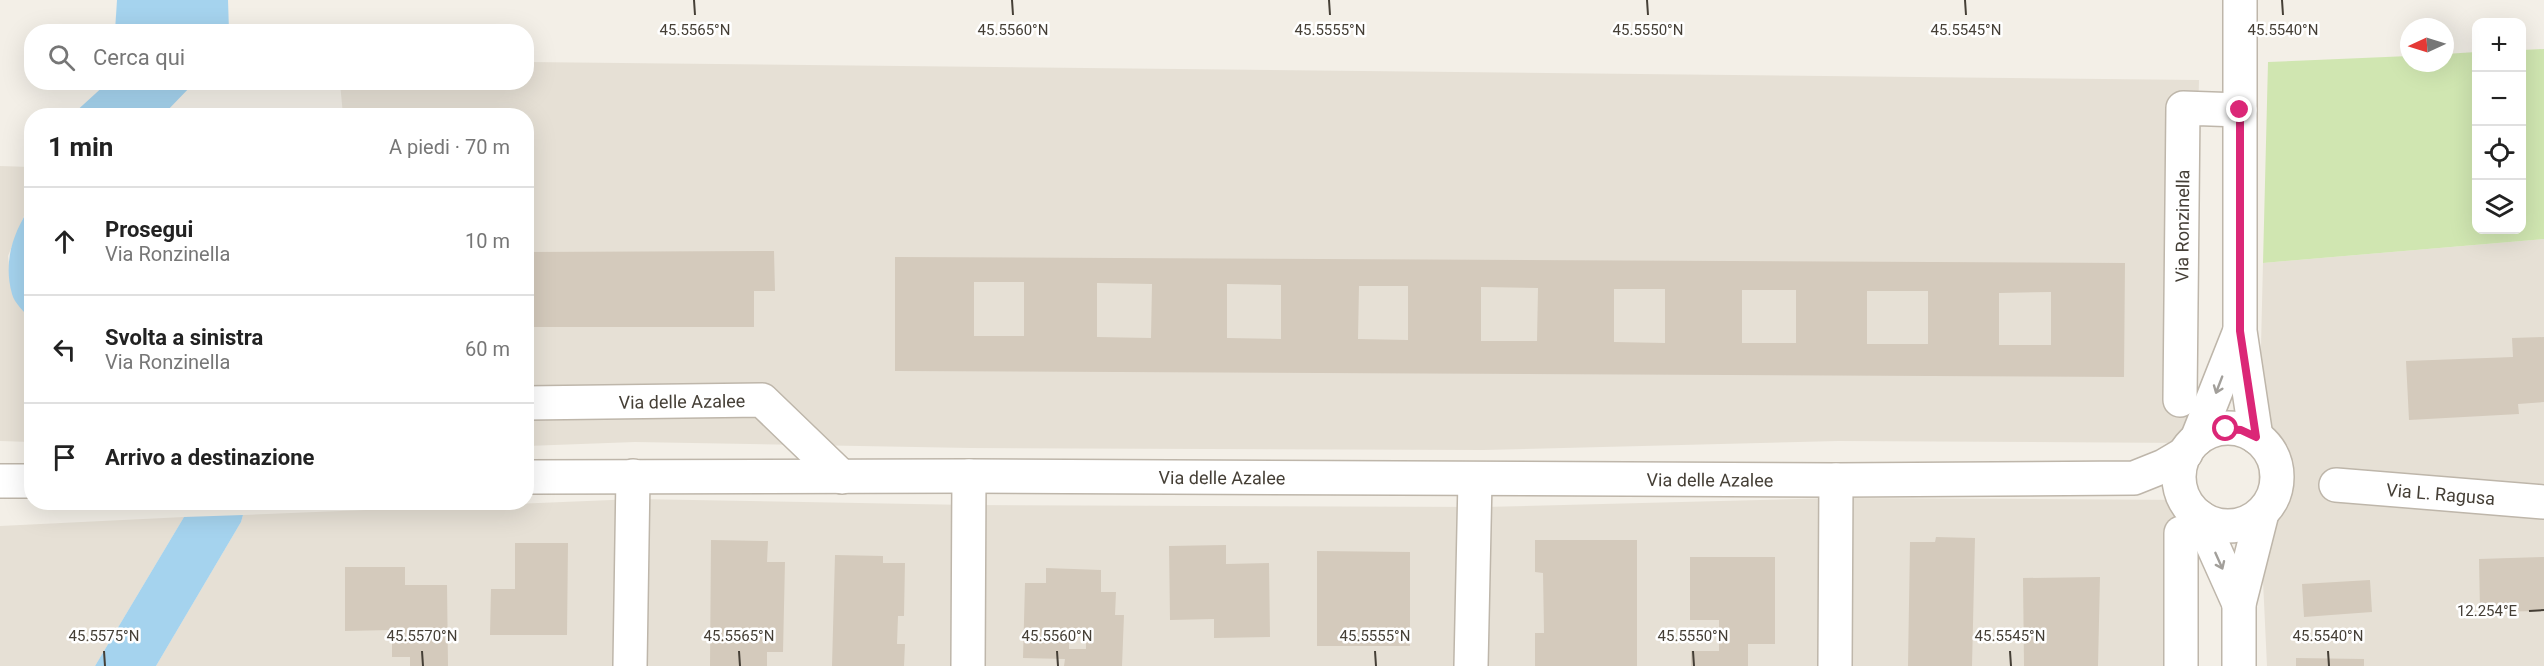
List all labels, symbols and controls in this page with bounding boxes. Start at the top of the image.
north arrow [2400,18,2454,72]
map controls [2472,18,2526,234]
button: + [2472,18,2526,72]
text: 45.5565°N [660,21,730,39]
text: 45.5560°N [978,21,1048,39]
text: 45.5555°N [1295,21,1365,39]
text: 45.5550°N [1613,21,1683,39]
text: 45.5545°N [1931,21,2001,39]
text: 45.5540°N [2248,21,2318,39]
search box [24,24,534,90]
icon: search [45,41,78,74]
text: Cerca qui [93,45,185,70]
button: − [2472,72,2526,126]
route end [2226,96,2252,122]
button: locate [2472,126,2526,180]
text: 1 min [48,132,113,162]
text: A piedi · 70 m [389,135,510,159]
street label: Via Ronzinella [2171,169,2193,283]
button: layers [2472,180,2526,234]
text: Prosegui [105,217,193,242]
icon: ahead [48,225,81,258]
text: 10 m [465,229,510,253]
text: Via Ronzinella [105,242,230,266]
text: Svolta a sinistra [105,325,263,350]
icon: left [48,333,81,366]
text: 60 m [465,337,510,361]
text: Via Ronzinella [105,350,230,374]
one-way arrow [2213,376,2224,394]
street label: Via delle Azalee [619,390,745,412]
route start [2212,415,2238,441]
icon: arrive [48,441,81,474]
text: Arrivo a destinazione [105,445,314,470]
street label: Via delle Azalee [1159,466,1285,488]
street label: Via delle Azalee [1647,469,1773,490]
street label: Via L. Ragusa [2385,479,2496,508]
one-way arrow [2214,551,2226,569]
text: 12.254°E [2457,602,2518,620]
text: 45.5575°N [69,627,139,645]
text: 45.5570°N [387,627,457,645]
text: 45.5565°N [704,627,774,645]
text: 45.5560°N [1022,627,1092,645]
text: 45.5555°N [1340,627,1410,645]
text: 45.5550°N [1658,627,1728,645]
text: 45.5545°N [1975,627,2045,645]
text: 45.5540°N [2293,627,2363,645]

